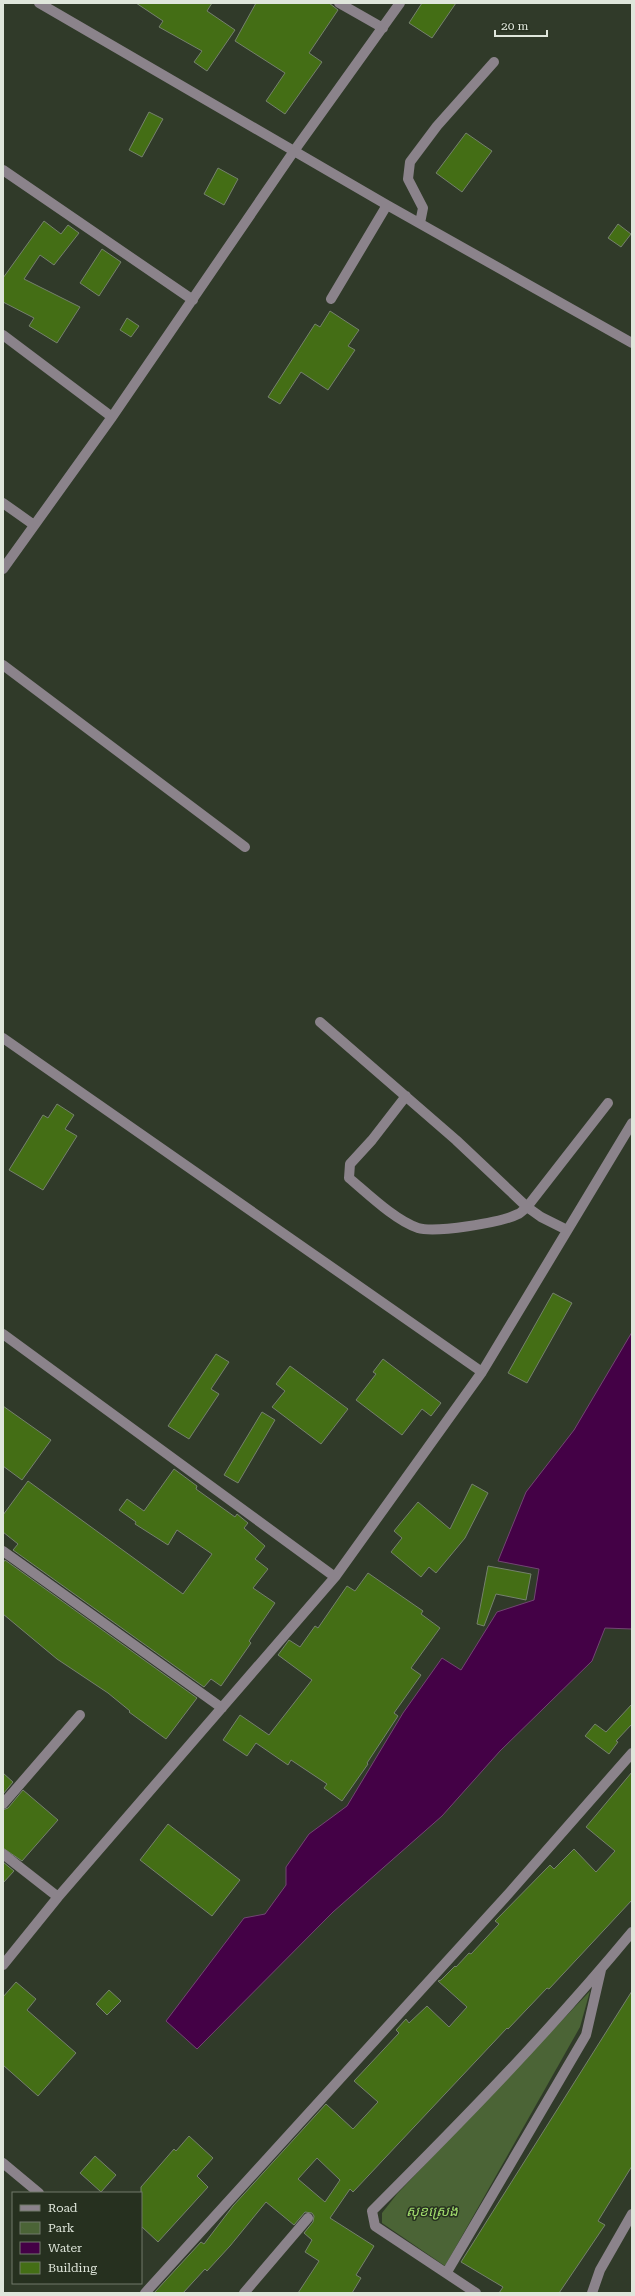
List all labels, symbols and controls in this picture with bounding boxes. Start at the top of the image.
scale bar [495,12,547,38]
text: 20 m [501,19,528,33]
legend [12,2192,142,2284]
text: Road [48,2201,78,2215]
park label: សុខស្រេង [406,2203,458,2220]
text: Park [48,2221,75,2235]
text: Water [48,2241,82,2255]
text: Building [48,2261,97,2275]

